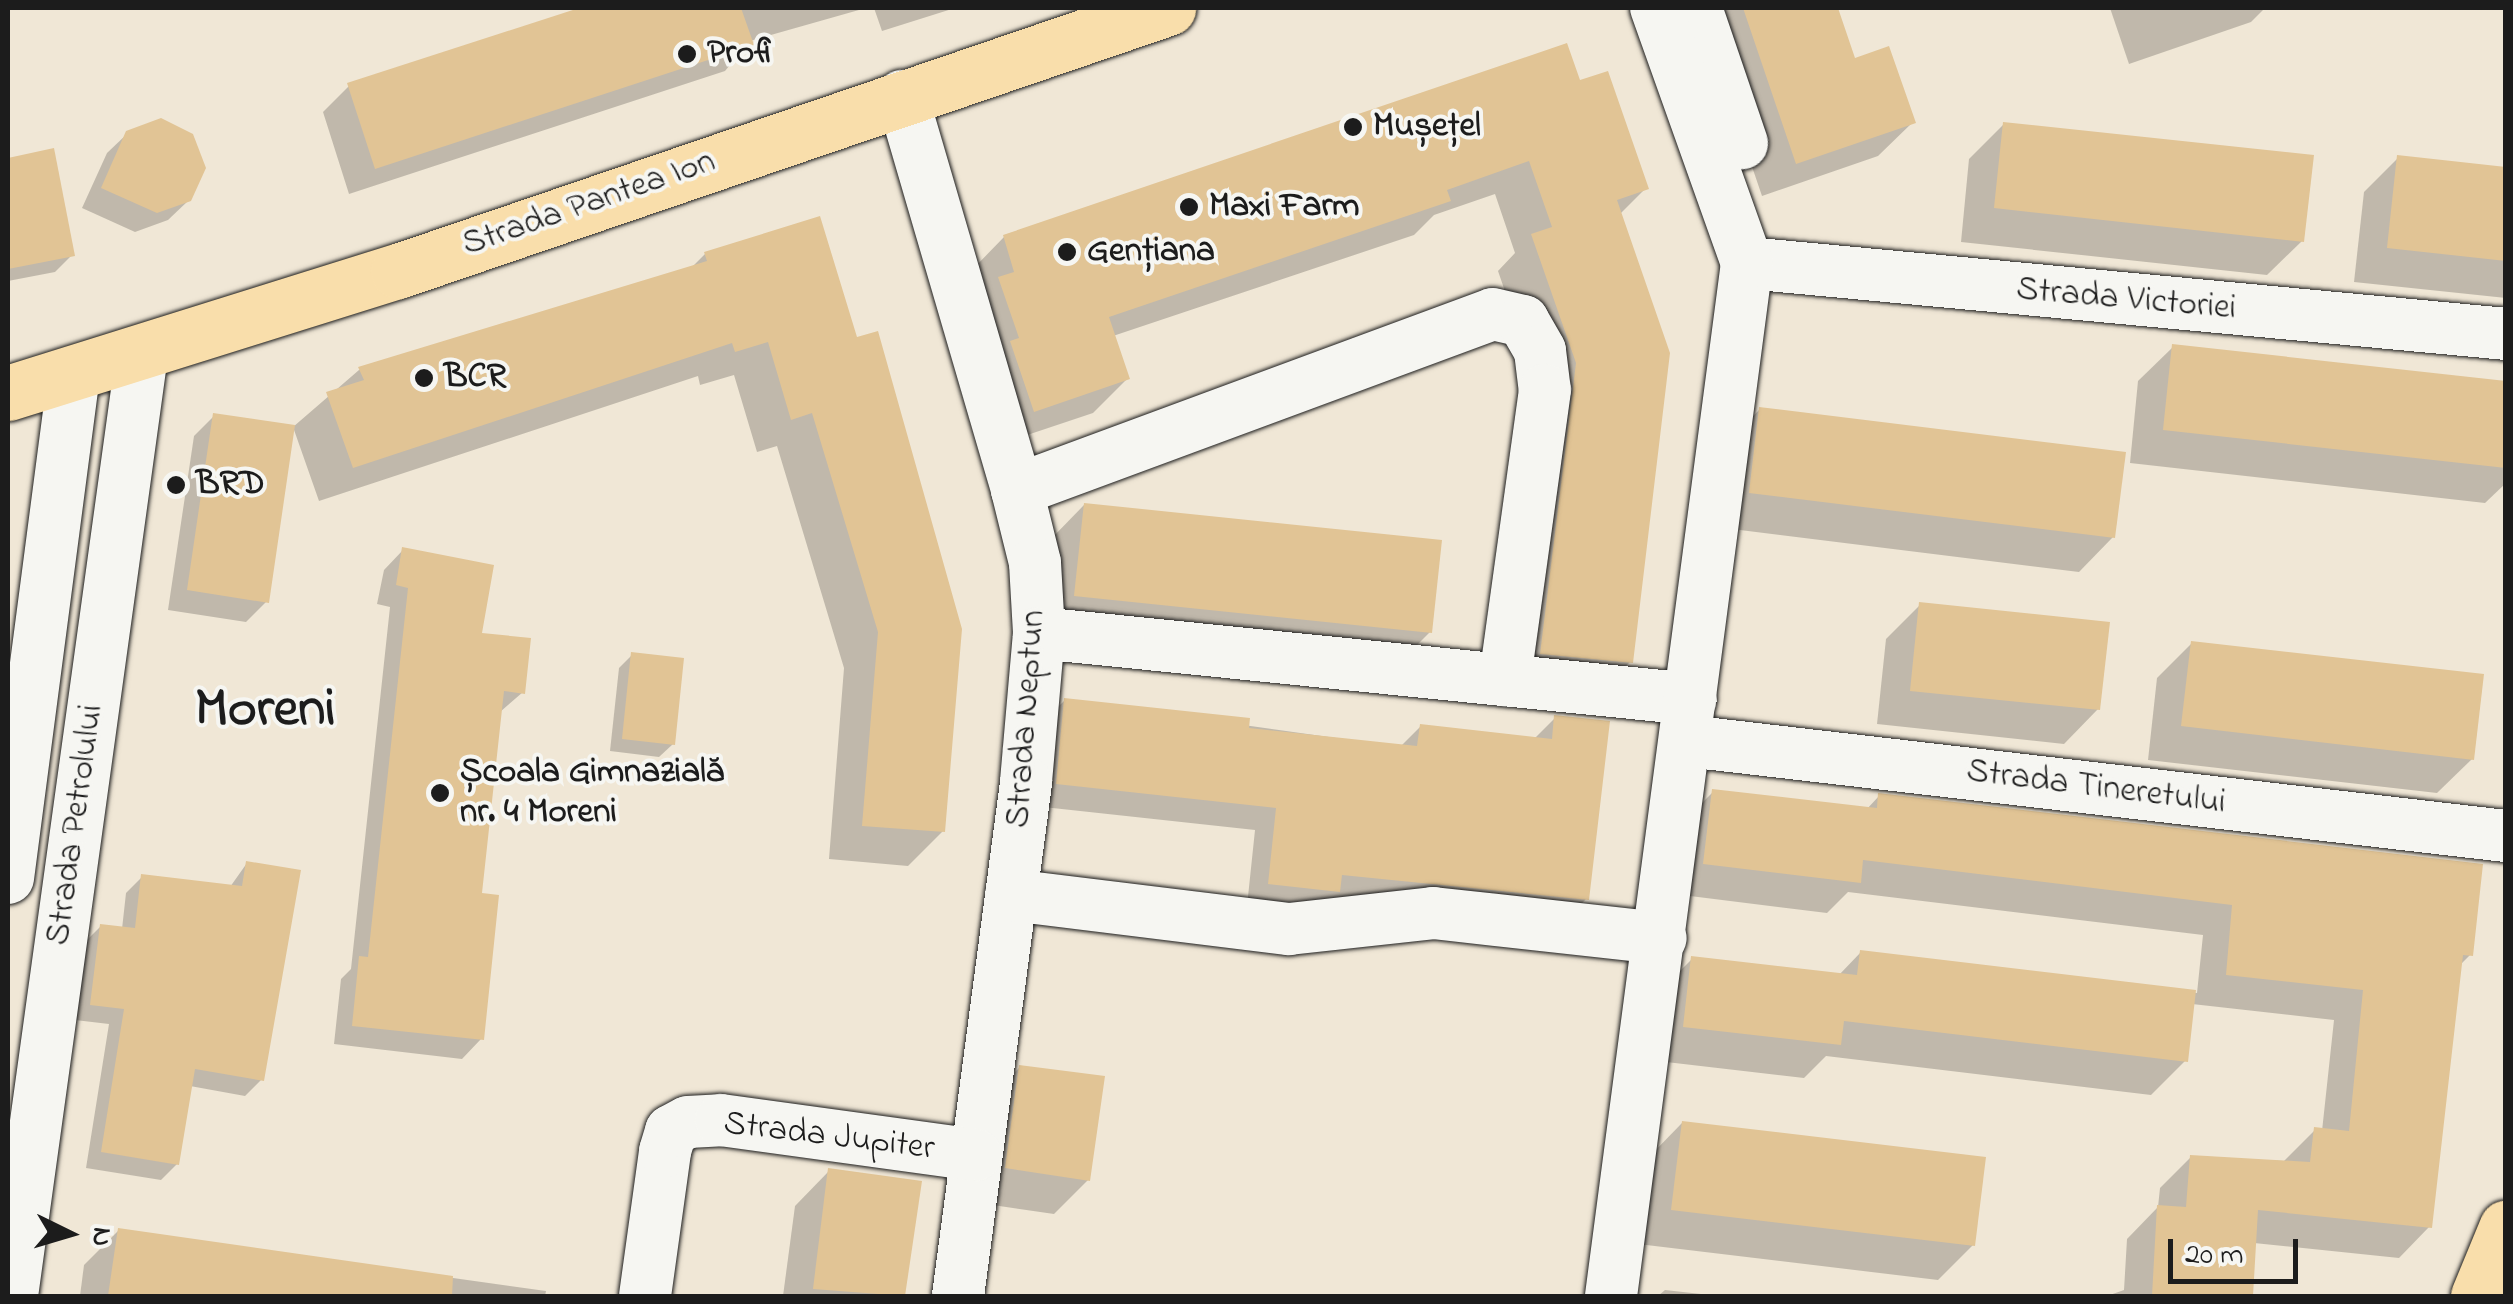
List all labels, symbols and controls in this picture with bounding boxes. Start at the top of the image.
place label: Profi [707,33,777,75]
marker: Profi [676,43,698,65]
place label: Mușețel [1373,106,1481,148]
marker: Mușețel [1342,116,1364,138]
street label: Strada Pantea Ion [457,141,721,267]
place label: Maxi Farm [1209,186,1359,228]
marker: Maxi Farm [1178,196,1200,218]
place label: Gențiana [1087,231,1215,273]
marker: Gențiana [1056,241,1078,263]
street label: Strada Victoriei [2014,269,2238,331]
place label: BCR [444,357,506,399]
marker: BCR [413,367,435,389]
place label: BRD [196,464,265,506]
marker: BRD [165,474,187,496]
street label: Strada Neptun [998,609,1056,829]
district label: Moreni [195,679,335,745]
street label: Strada Petrolului [38,702,114,948]
street label: Strada Tineretului [1964,751,2228,825]
place label: Școala Gimnazială nr. 4 Moreni [460,752,724,834]
marker: Școala Gimnazială nr. 4 Moreni [429,782,451,804]
street label: Strada Jupiter [721,1103,937,1171]
north arrow [20,1184,120,1284]
scale bar [2173,1219,2303,1281]
text: N [79,1225,122,1248]
text: 20 m [2185,1234,2244,1278]

